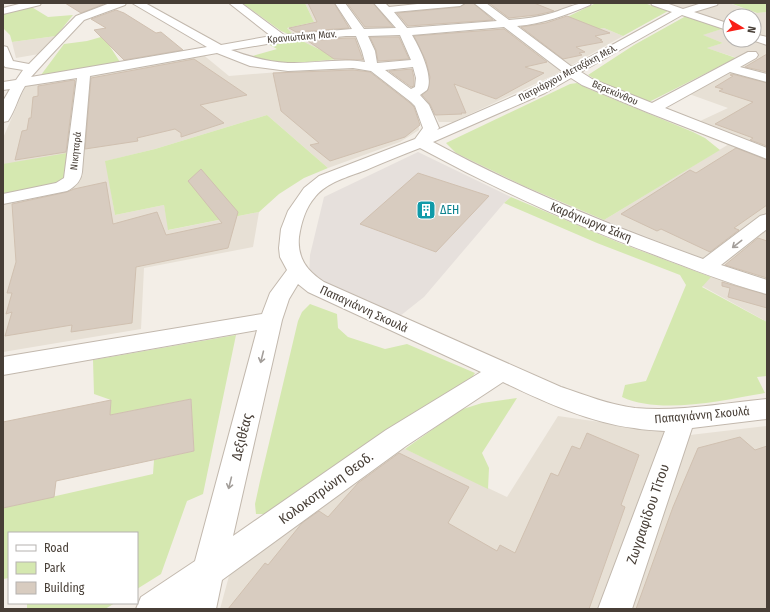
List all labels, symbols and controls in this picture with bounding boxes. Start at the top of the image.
north arrow [722,8,762,48]
text: N [744,25,758,34]
street label: Κρανιωτάκη Μαν. [267,27,337,46]
street label: Πατριάρχου Μεταξάκη Μελ. [516,41,619,104]
street label: Βερεκύνθου [590,77,640,108]
street label: Νικηταρά [67,131,84,171]
building icon: ΔΕΗ [415,199,437,221]
street label: Καράγιωργα Σάκη [548,199,634,245]
place label: ΔΕΗ [440,203,459,217]
one-way arrow [731,240,742,248]
street label: Παπαγιάννη Σκουλά [318,282,410,336]
one-way arrow [257,351,265,364]
street label: Παπαγιάννη Σκουλά [654,404,750,426]
street label: Δεξιθέας [228,412,256,462]
street label: Κολοκοτρώνη Θεοδ. [276,448,376,528]
street label: Ζωγραφίδου Τίτου [623,462,673,566]
one-way arrow [226,477,234,490]
legend [8,532,138,604]
text: Road [44,541,69,555]
text: Park [44,561,66,575]
text: Building [44,581,85,595]

